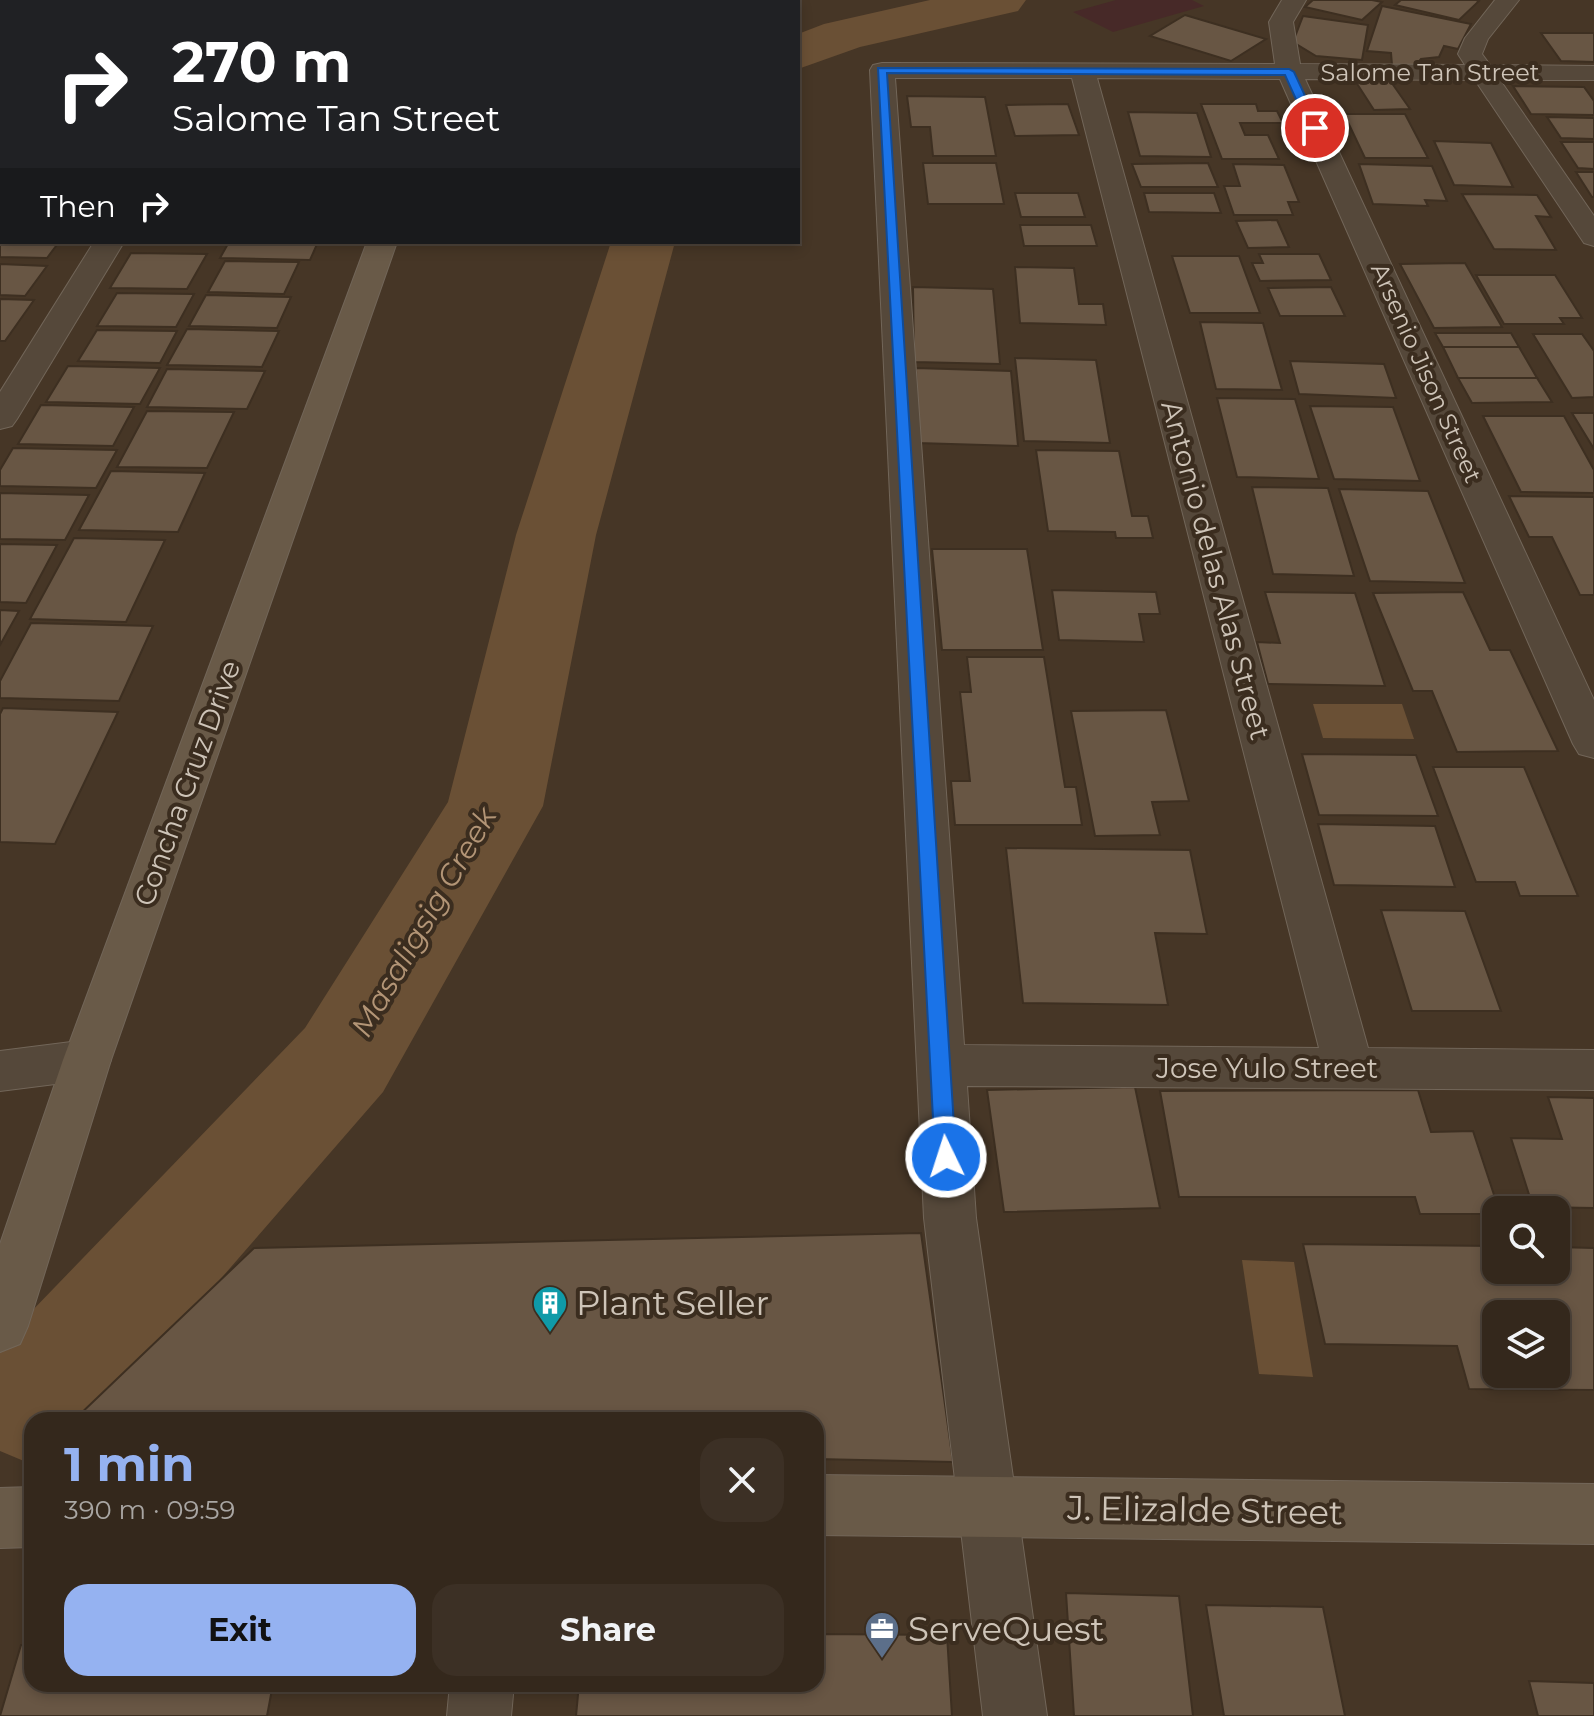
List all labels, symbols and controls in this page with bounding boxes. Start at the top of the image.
text: 270 m [172,28,351,96]
icon: right [40,32,144,136]
street label: Salome Tan Street [1321,58,1540,87]
pin [1281,94,1349,162]
text: Salome Tan Street [172,96,500,140]
icon: arrive [1293,106,1337,150]
icon: right [132,184,176,228]
text: Then [40,188,116,225]
street label: Arsenio Jison Street [1365,258,1488,487]
street label: Antonio delas Alas Street [1154,397,1278,743]
street label: Concha Cruz Drive [127,656,247,910]
water label: Masaligsig Creek [343,799,505,1043]
street label: Jose Yulo Street [1155,1051,1378,1085]
position arrow [904,1115,988,1199]
map controls [1482,1196,1570,1388]
button: search [1482,1196,1570,1284]
place label: Plant Seller [576,1282,769,1324]
building icon: Plant Seller [531,1284,569,1334]
button: layers [1482,1300,1570,1388]
text: 1 min [64,1435,194,1493]
button: close [700,1438,784,1522]
street label: J. Elizalde Street [1066,1487,1343,1533]
text: 390 m · 09:59 [64,1494,235,1526]
button: Exit [64,1584,416,1676]
button: Share [432,1584,784,1676]
place label: ServeQuest [908,1608,1104,1650]
office icon: ServeQuest [863,1610,901,1660]

